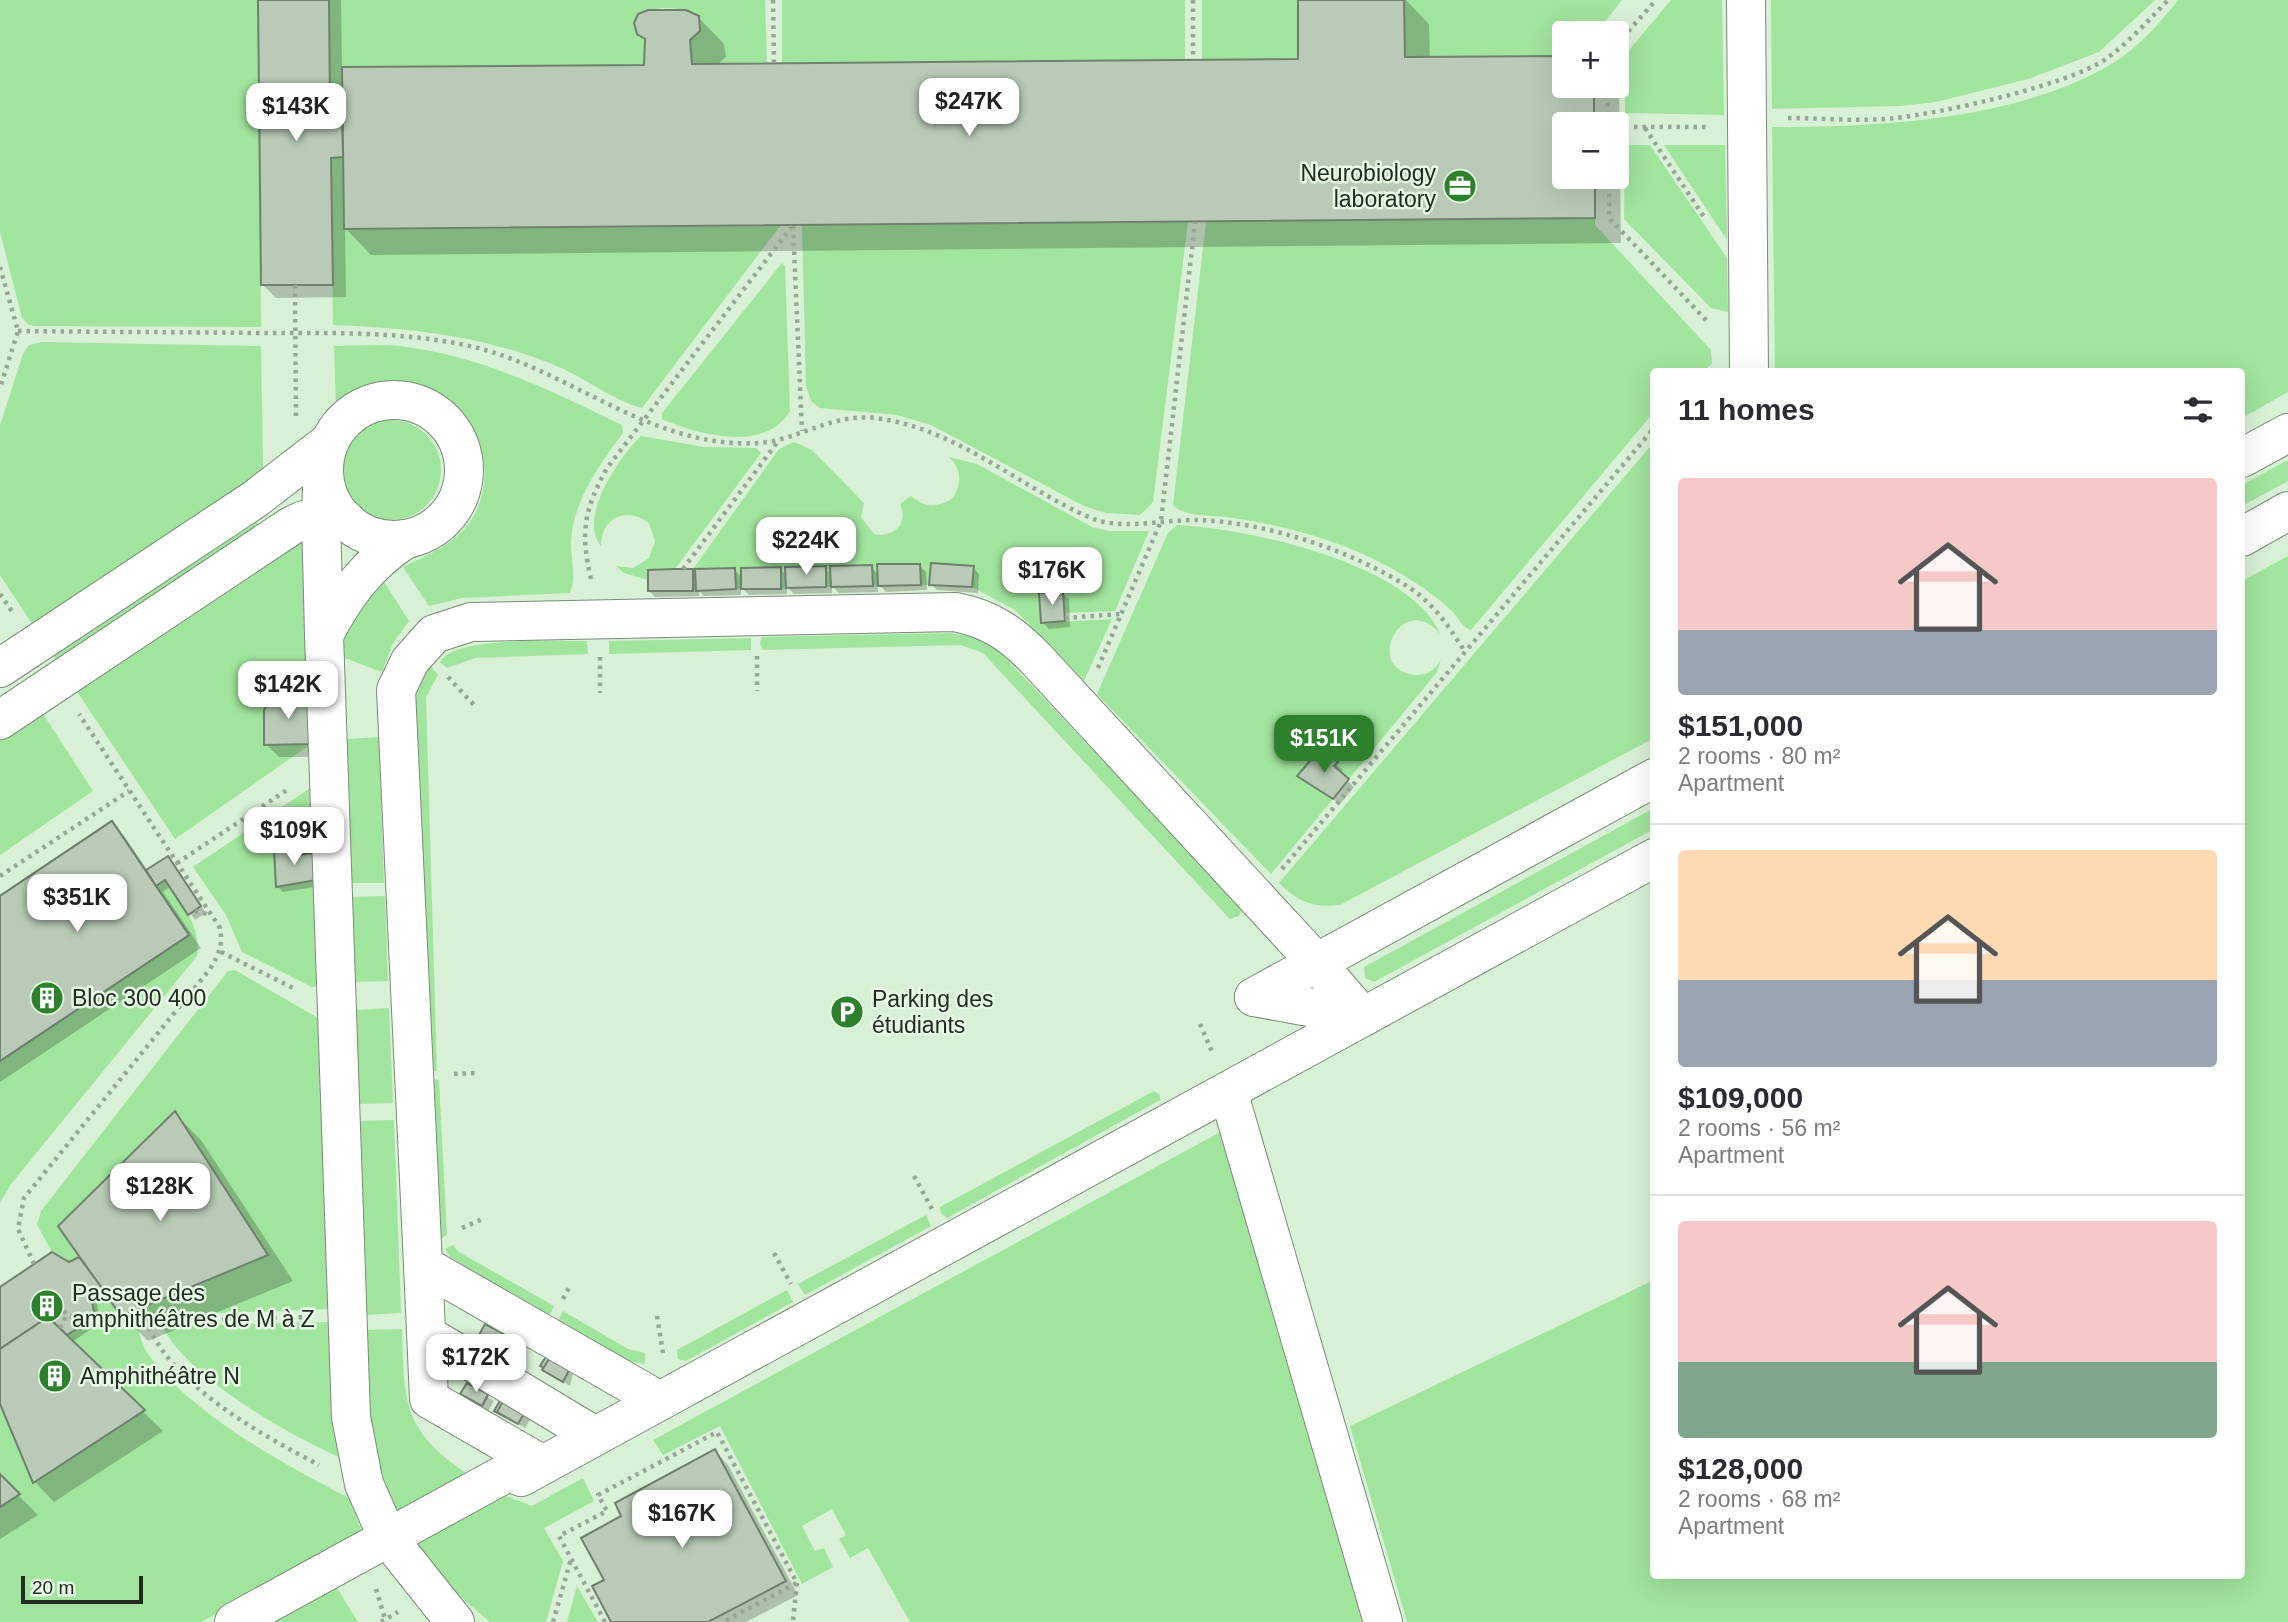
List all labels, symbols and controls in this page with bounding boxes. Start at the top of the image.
map controls [1552,21,1629,189]
button: + [1552,21,1629,98]
pin: $247K [920,78,1018,138]
pin: $143K [247,83,345,143]
text: $247K [935,88,1003,114]
text: $143K [262,93,330,119]
button: − [1552,112,1629,189]
place label: Neurobiology laboratory [1300,160,1436,212]
office icon: Neurobiology laboratory [1441,167,1479,205]
icon: filters [2179,391,2217,429]
text: 11 homes [1678,393,1815,426]
pin: $224K [757,518,855,577]
icon: home [1885,524,2011,650]
text: $224K [772,527,840,553]
pin: $176K [1003,548,1101,607]
text: $176K [1018,557,1086,583]
pin: $142K [239,662,337,721]
text: $142K [254,671,322,697]
text: $151,000 [1678,709,1803,742]
pin: $151K [1275,716,1373,775]
text: $151K [1290,725,1358,751]
text: 2 rooms · 80 m² [1678,743,1840,769]
text: Apartment [1678,770,1784,796]
pin: $109K [245,808,343,867]
text: $109K [260,817,328,843]
pin: $351K [28,874,126,934]
text: $351K [43,884,111,910]
icon: home [1885,896,2011,1022]
building icon: Bloc 300 400 [28,979,66,1017]
place label: Bloc 300 400 [72,985,206,1011]
place label: Parking des étudiants [872,986,993,1038]
parking icon: Parking des étudiants [828,993,866,1031]
text: $109,000 [1678,1081,1803,1114]
text: 2 rooms · 56 m² [1678,1115,1840,1141]
text: Apartment [1678,1142,1784,1168]
pin: $128K [111,1164,209,1223]
text: $128K [126,1173,194,1199]
icon: home [1885,1267,2011,1393]
place label: Passage des amphithéâtres de M à Z [72,1280,315,1332]
building icon: Passage des amphithéâtres de M à Z [28,1287,66,1325]
pin: $172K [427,1334,525,1394]
text: $172K [442,1344,510,1370]
building icon: Amphithéâtre N [36,1357,74,1395]
place label: Amphithéâtre N [80,1363,240,1389]
text: $128,000 [1678,1452,1803,1485]
text: 2 rooms · 68 m² [1678,1486,1840,1512]
pin: $167K [633,1490,731,1550]
text: $167K [648,1500,716,1526]
text: Apartment [1678,1513,1784,1539]
scale bar [21,1573,144,1605]
text: 20 m [32,1577,74,1598]

